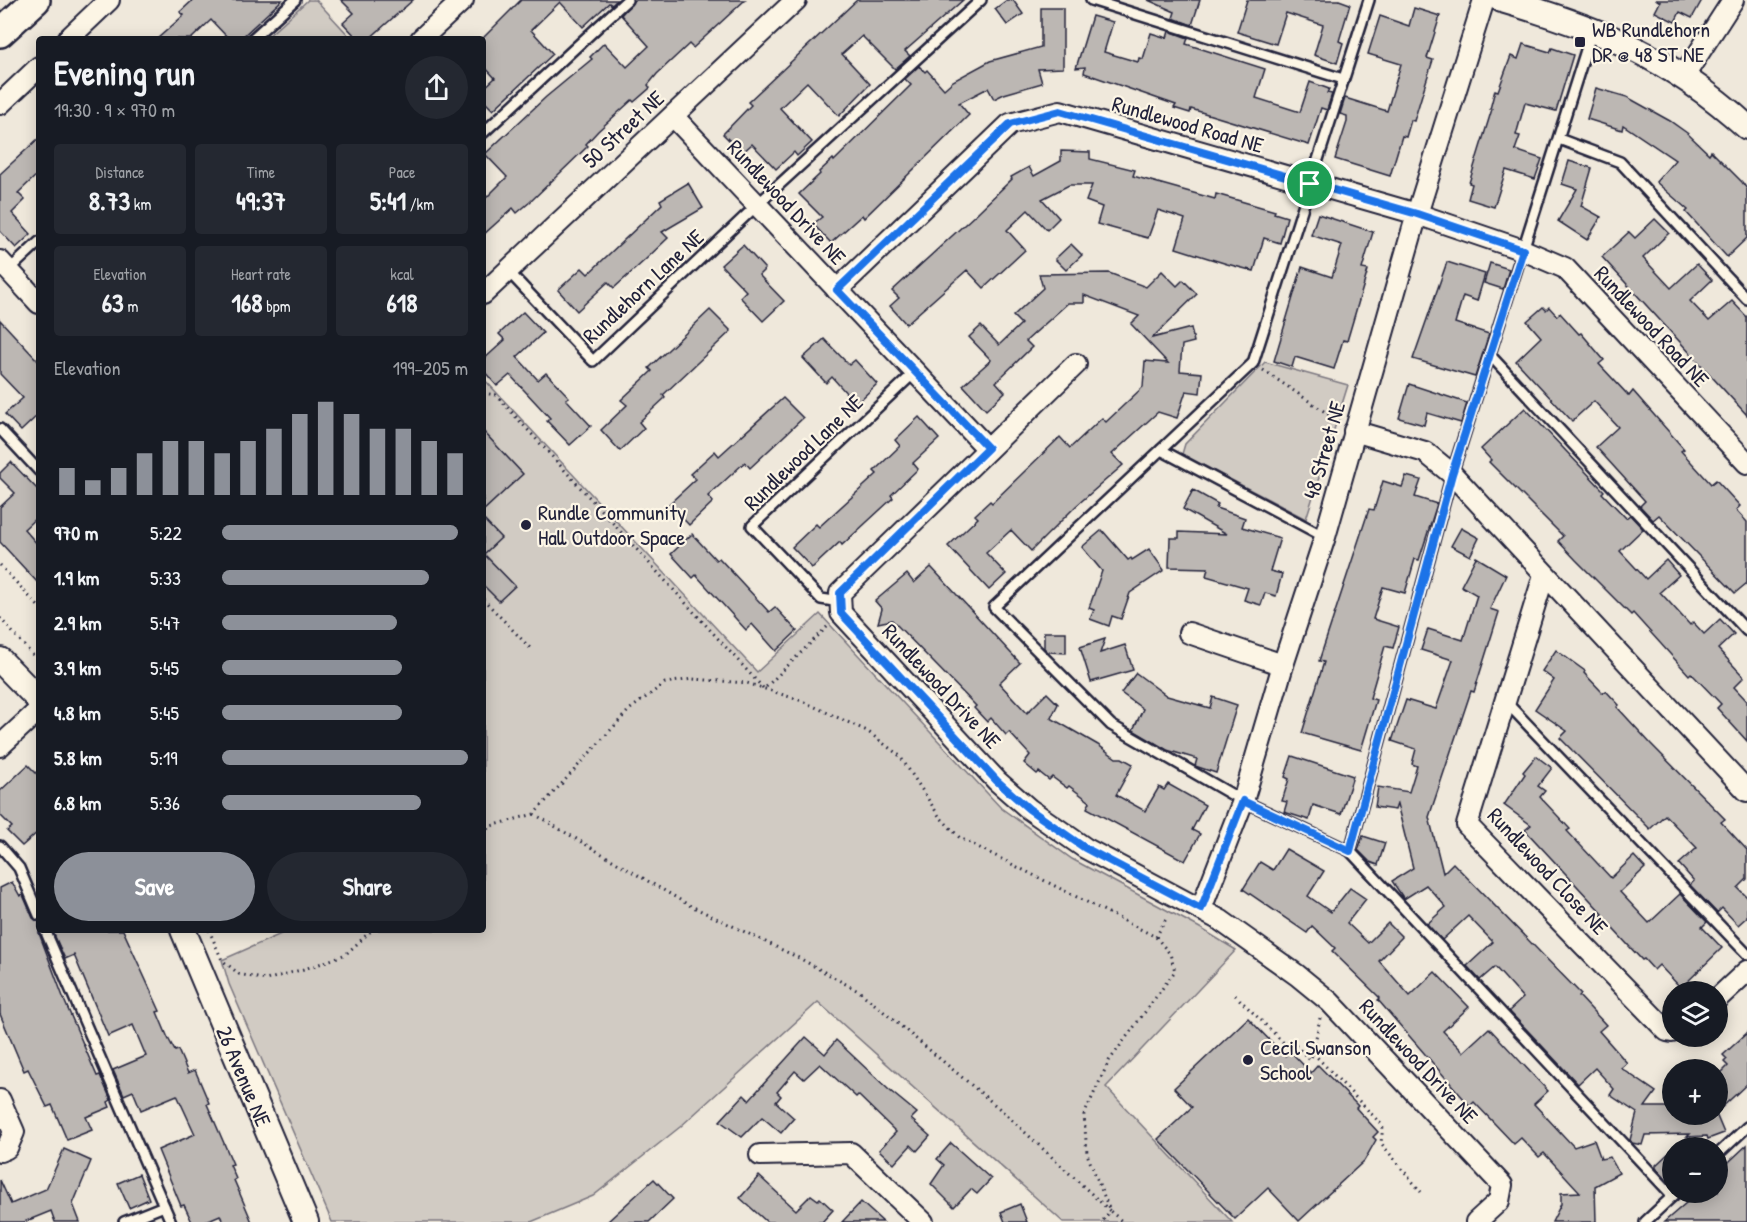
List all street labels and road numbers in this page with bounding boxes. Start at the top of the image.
street label: 50 Street NE [575,83,671,175]
street label: Rundlewood Road NE [1109,88,1267,160]
street label: Rundlewood Drive NE [721,133,853,271]
street label: Rundlehorn Lane NE [576,222,710,350]
street label: Rundlewood Road NE [1588,259,1716,393]
street label: Rundlewood Lane NE [737,387,870,517]
street label: 48 Street NE [1296,397,1352,502]
street label: Rundlewood Drive NE [876,617,1008,755]
street label: Rundlewood Close NE [1481,801,1615,941]
street label: Rundlewood Drive NE [1353,992,1485,1130]
street label: 26 Avenue NE [209,1021,279,1131]

